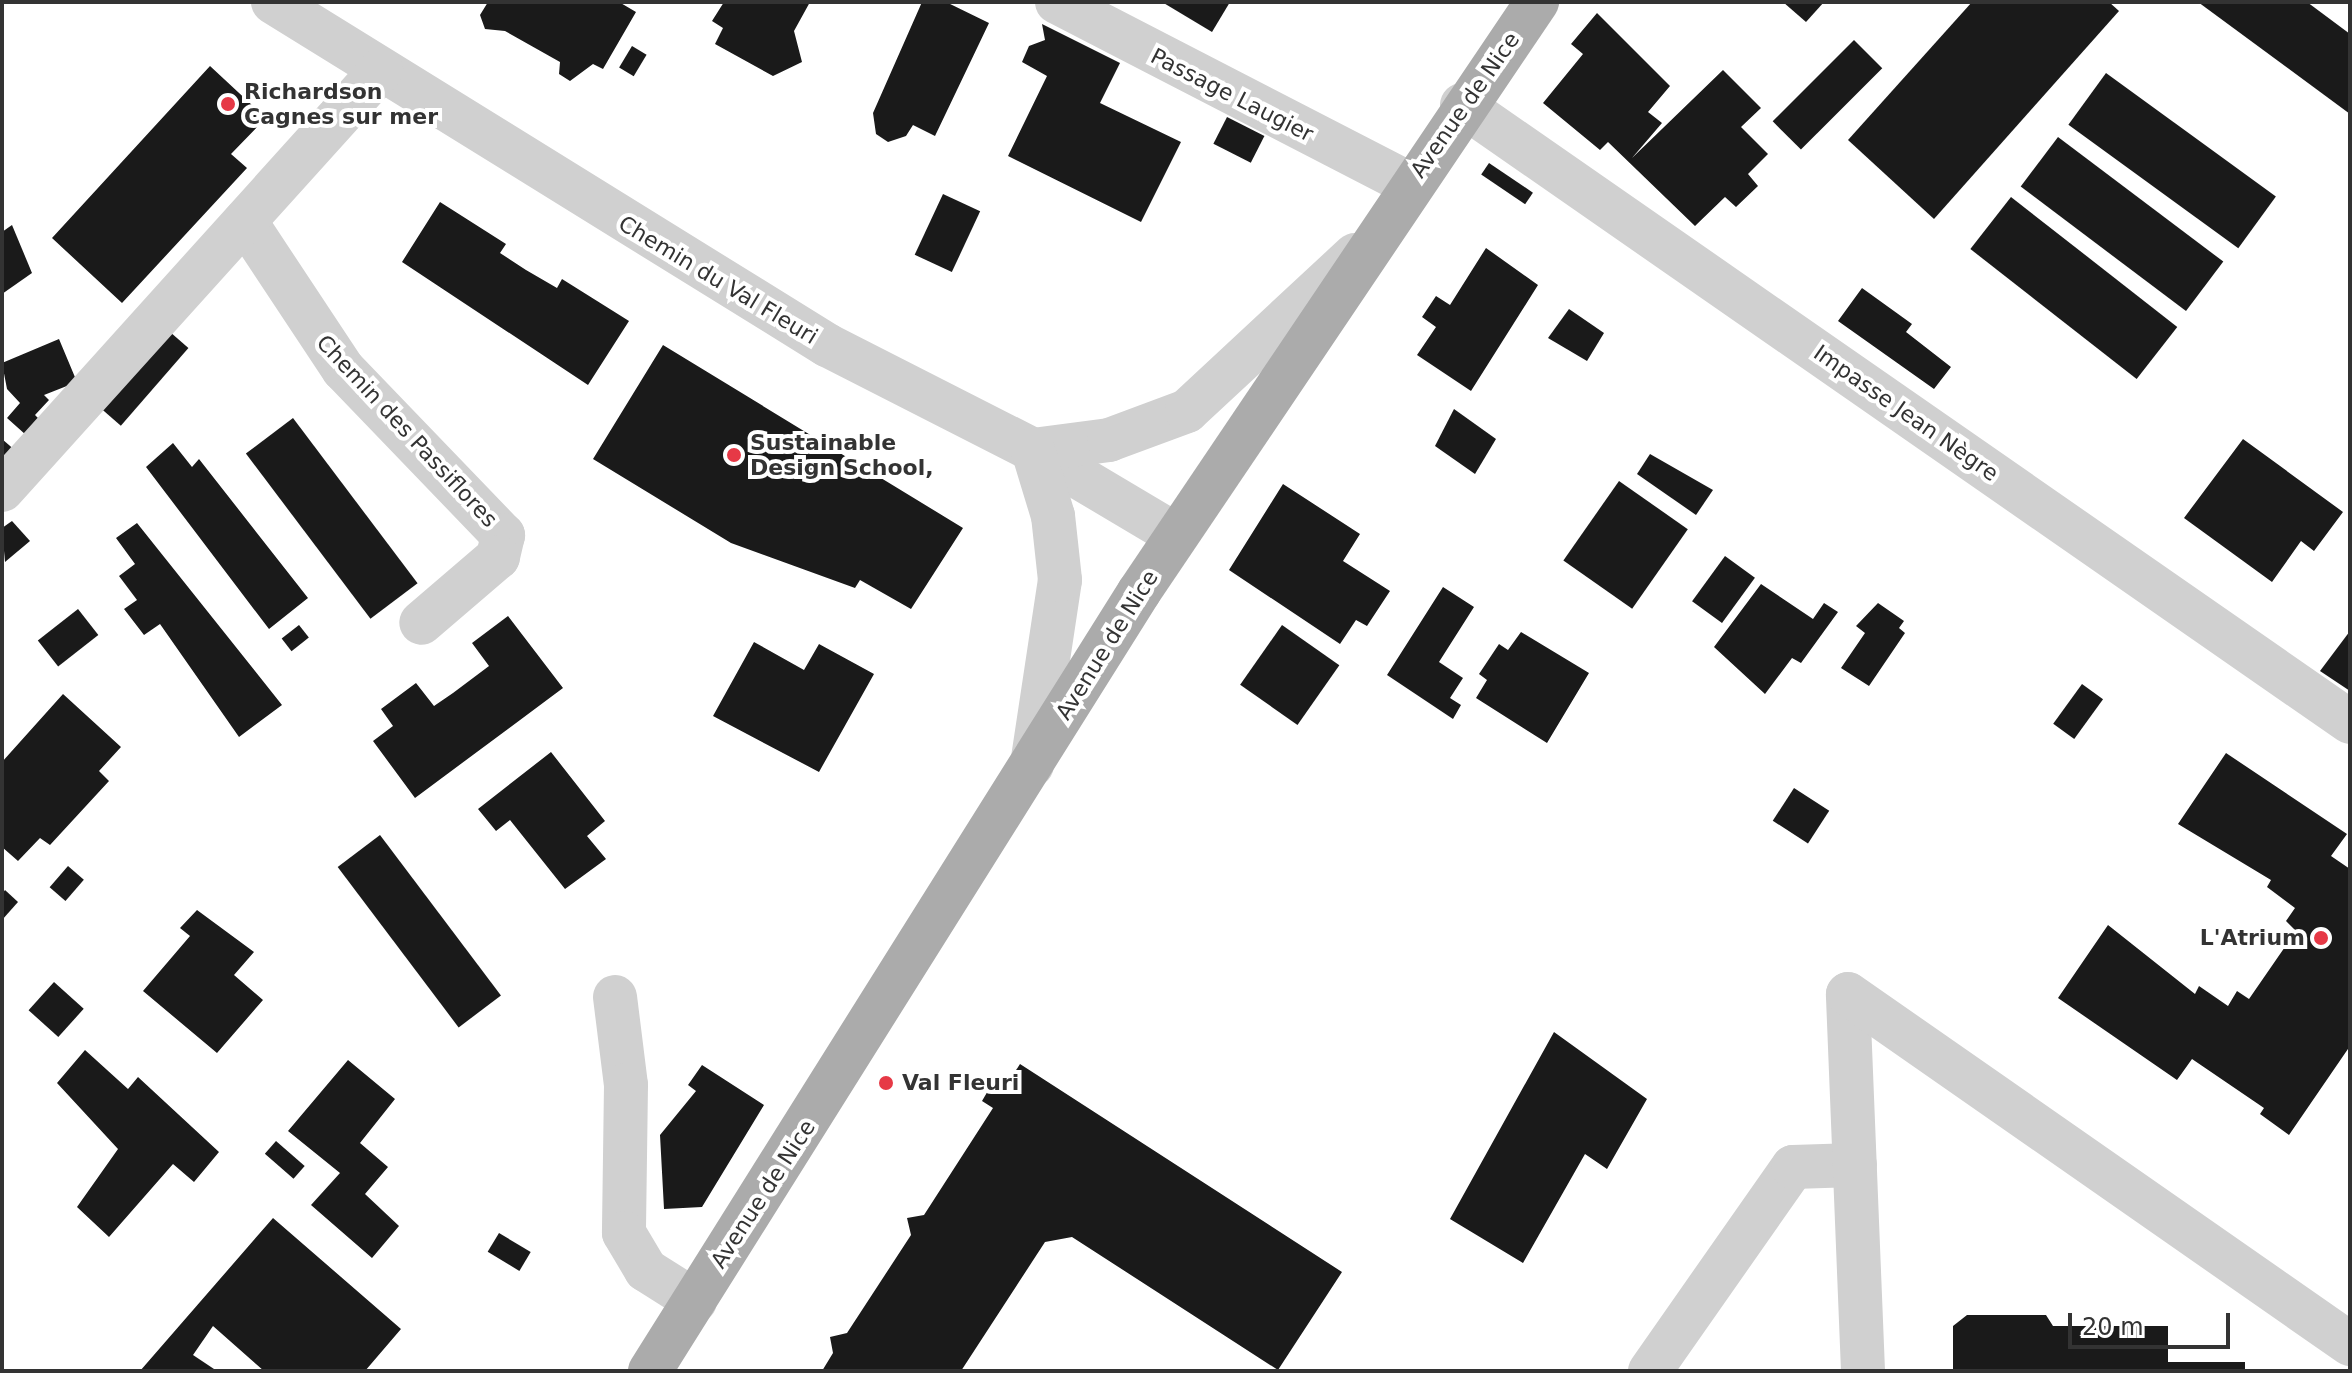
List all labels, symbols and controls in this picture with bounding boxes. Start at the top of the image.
street label: Avenue de Nice [1405,27,1525,183]
street label: Passage Laugier [1146,43,1318,147]
place label: Richardson Cagnes sur mer [244,78,438,130]
marker: Richardson Cagnes sur mer [219,95,237,113]
street label: Chemin du Val Fleuri [614,210,822,350]
street label: Chemin des Passiflores [311,330,503,532]
street label: Impasse Jean Nègre [1809,339,2003,487]
place label: Sustainable Design School, [750,429,934,480]
marker: Sustainable Design School, [725,446,743,464]
street label: Avenue de Nice [1050,565,1164,725]
place label: L'Atrium [2200,925,2305,951]
marker: L'Atrium [2312,929,2330,947]
place label: Val Fleuri [902,1070,1019,1096]
marker: Val Fleuri [877,1074,895,1092]
street label: Avenue de Nice [705,1115,821,1273]
scale bar [2072,1297,2234,1347]
text: 20 m [2082,1313,2144,1341]

